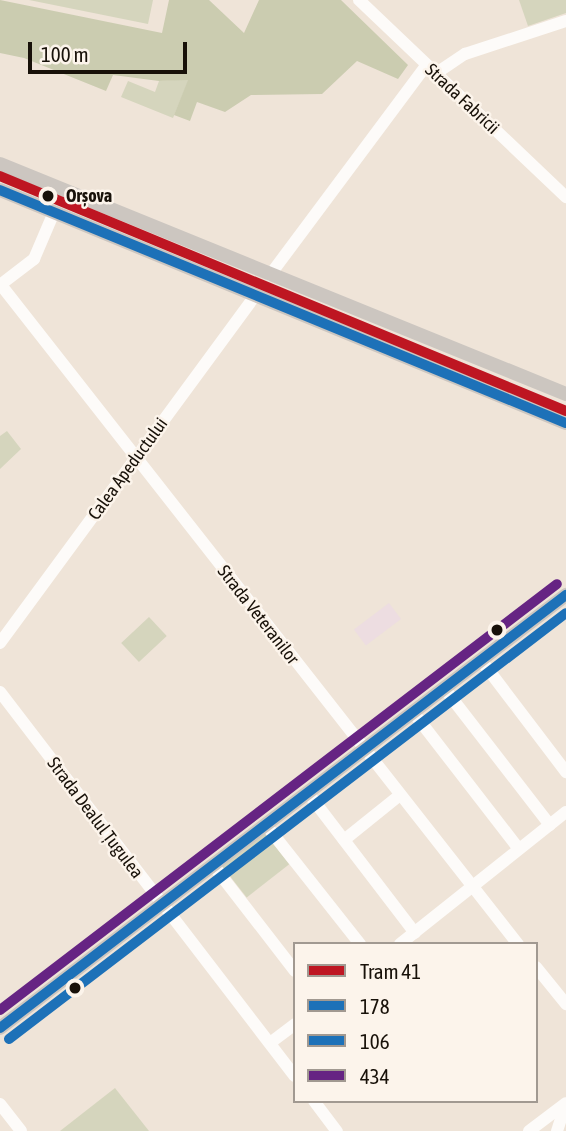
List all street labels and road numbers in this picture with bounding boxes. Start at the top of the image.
street label: Strada Fabricii [420,59,504,139]
street label: Calea Apeductului [84,414,172,524]
street label: Strada Veteranilor [213,561,303,669]
street label: Strada Dealul Țugulea [42,753,148,883]

